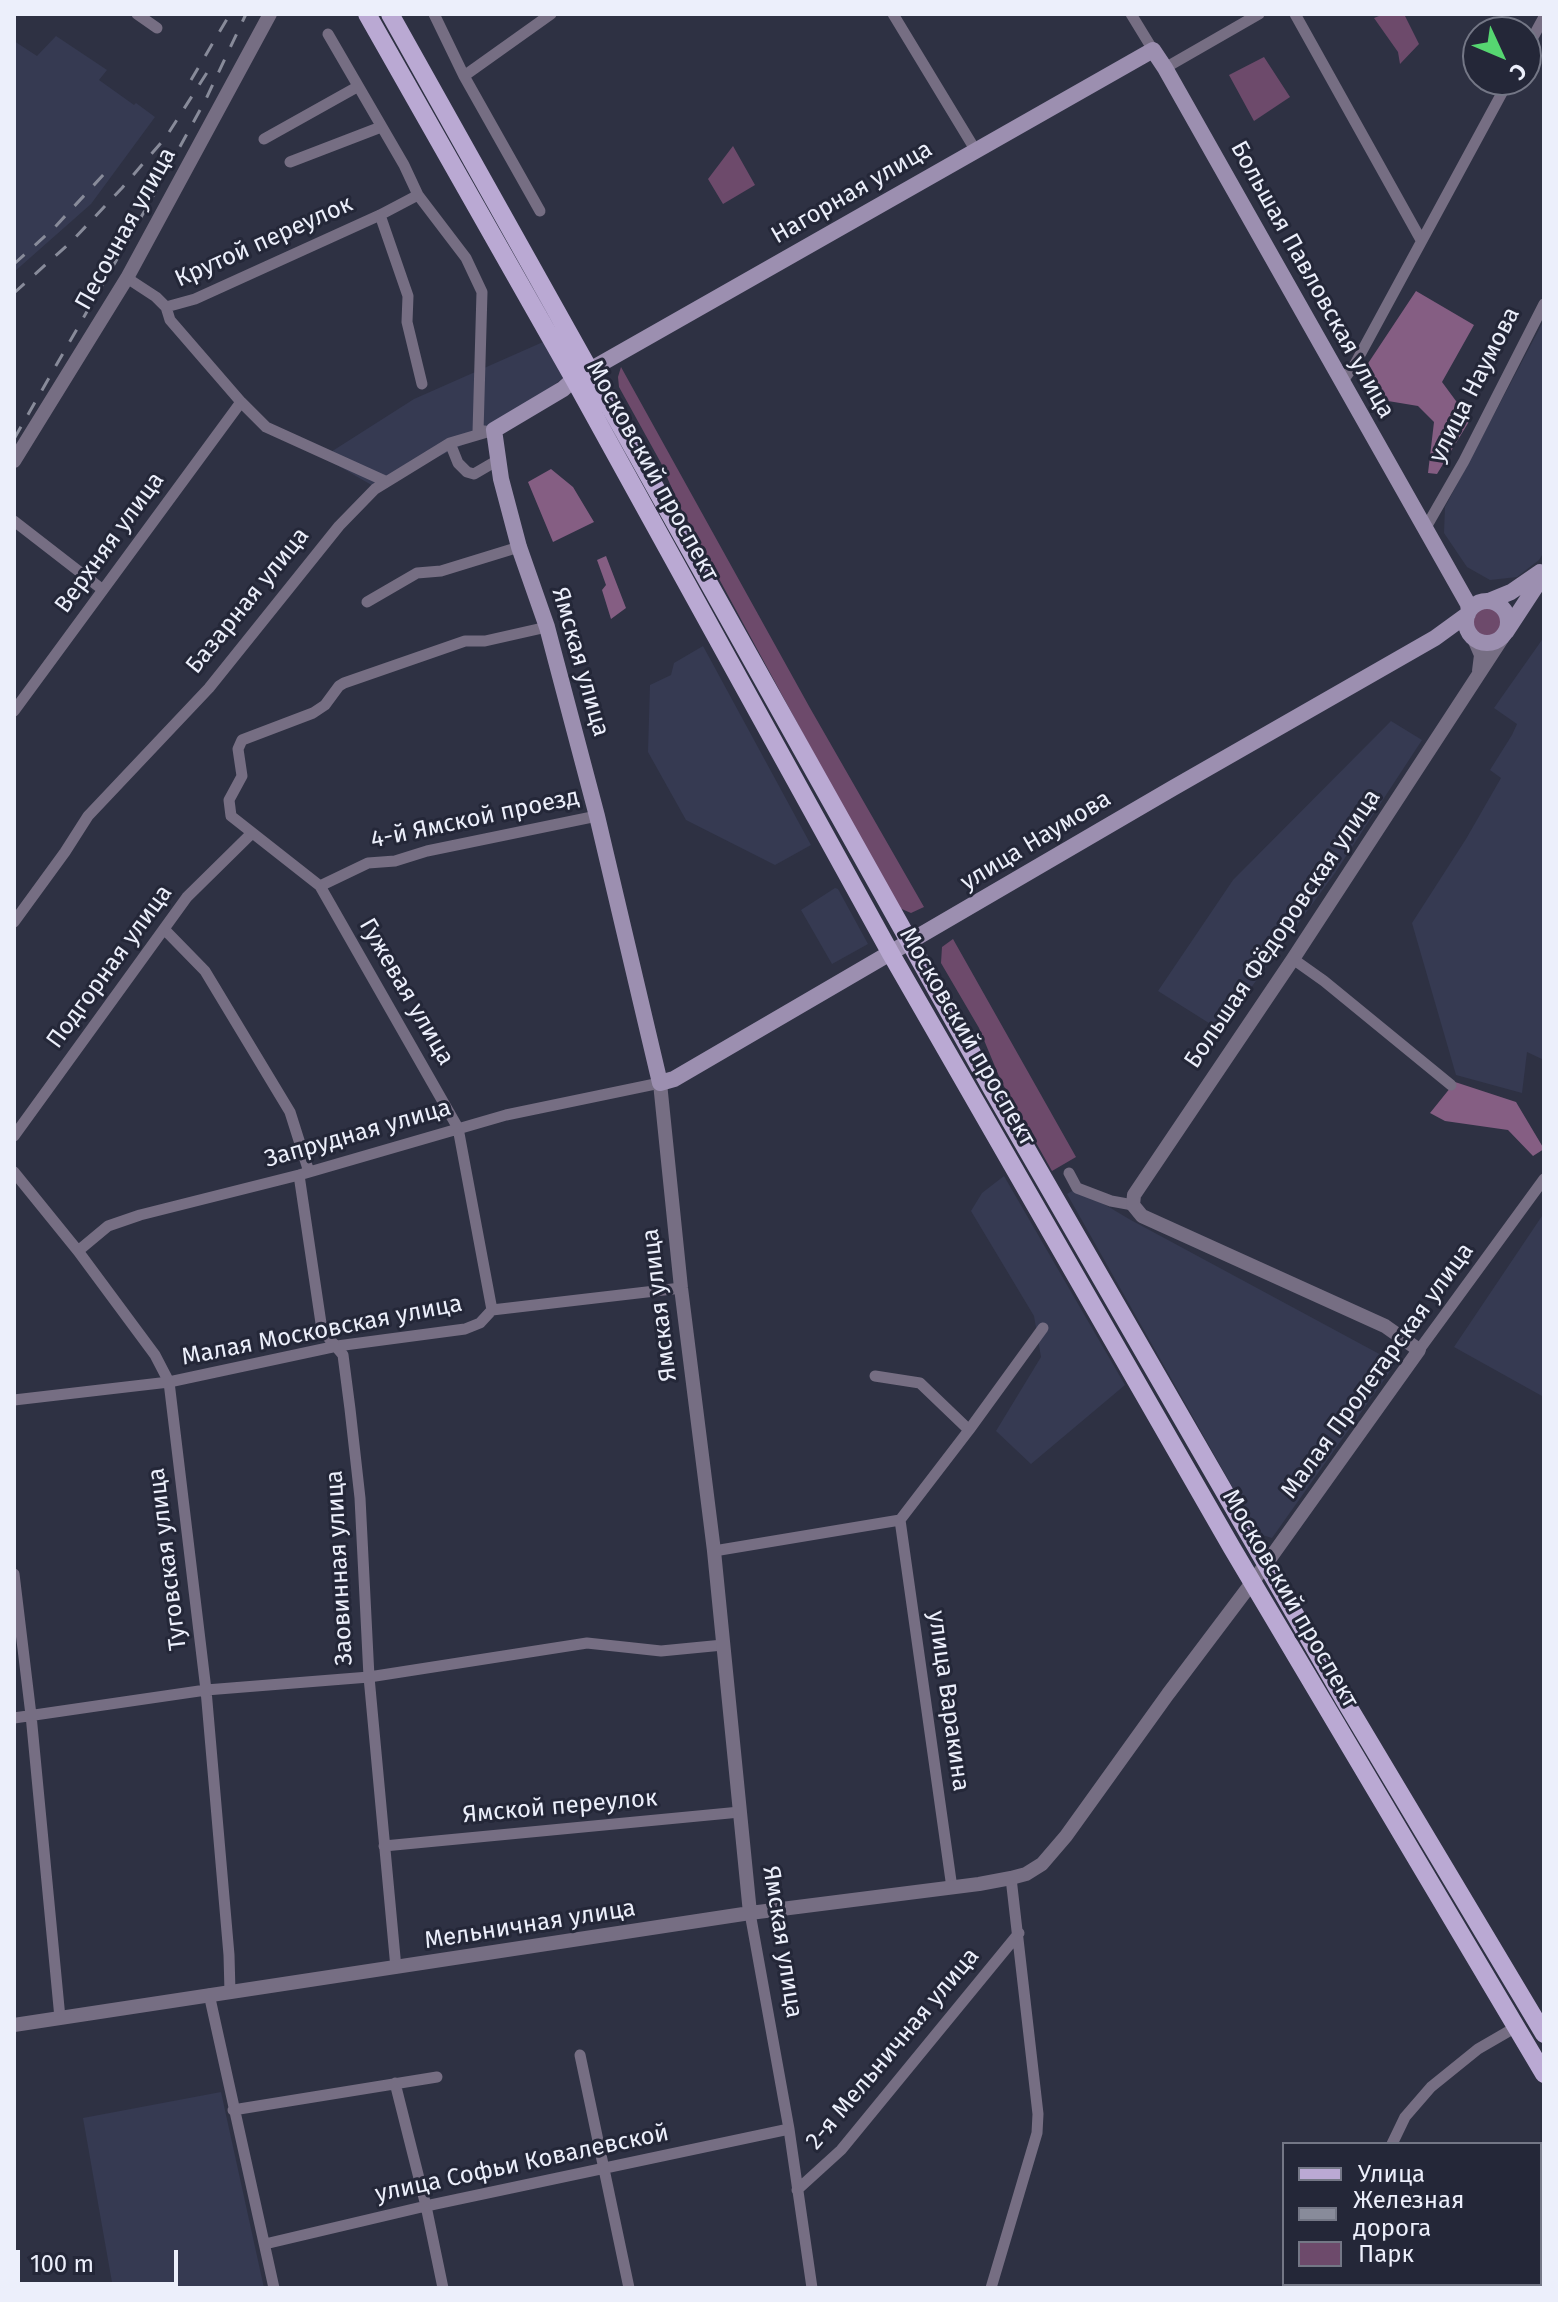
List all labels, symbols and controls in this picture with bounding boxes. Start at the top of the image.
north arrow [1462,16,1542,96]
text: С [1504,58,1532,86]
street label: Нагорная улица [766,135,938,251]
street label: Большая Павловская улица [1224,136,1400,424]
street label: Песочная улица [69,143,183,315]
street label: Крутой переулок [171,190,357,294]
street label: улица Наумова [1423,303,1527,467]
street label: Московский проспект [579,356,725,586]
street label: Верхняя улица [49,467,171,619]
street label: Базарная улица [180,522,316,680]
street label: Ямская улица [545,584,615,740]
street label: 4-й Ямской проезд [368,783,582,855]
street label: Большая Фёдоровская улица [1179,784,1387,1074]
street label: улица Наумова [956,785,1116,897]
street label: Подгорная улица [41,880,179,1054]
street label: Гужевая улица [352,913,460,1071]
street label: Московский проспект [893,923,1041,1151]
street label: Запрудная улица [261,1094,455,1174]
street label: Ямская улица [636,1227,684,1383]
street label: Малая Пролетарская улица [1276,1238,1480,1504]
street label: Малая Московская улица [179,1290,465,1372]
street label: Туговская улица [143,1466,193,1652]
street label: Заовинная улица [321,1470,359,1666]
street label: Московский проспект [1216,1485,1364,1713]
street label: улица Варакина [921,1609,975,1793]
street label: Ямской переулок [461,1784,659,1830]
street label: Ямская улица [756,1864,808,2020]
street label: Мельничная улица [422,1894,638,1956]
street label: 2-я Мельничная улица [800,1942,986,2156]
street label: улица Софьи Ковалевской [372,2119,672,2209]
legend [1282,2142,1542,2286]
text: Улица [1358,2160,1425,2188]
text: Железная дорога [1353,2186,1464,2242]
scale bar [20,2234,182,2284]
text: Парк [1358,2240,1414,2268]
text: 100 m [30,2250,94,2278]

